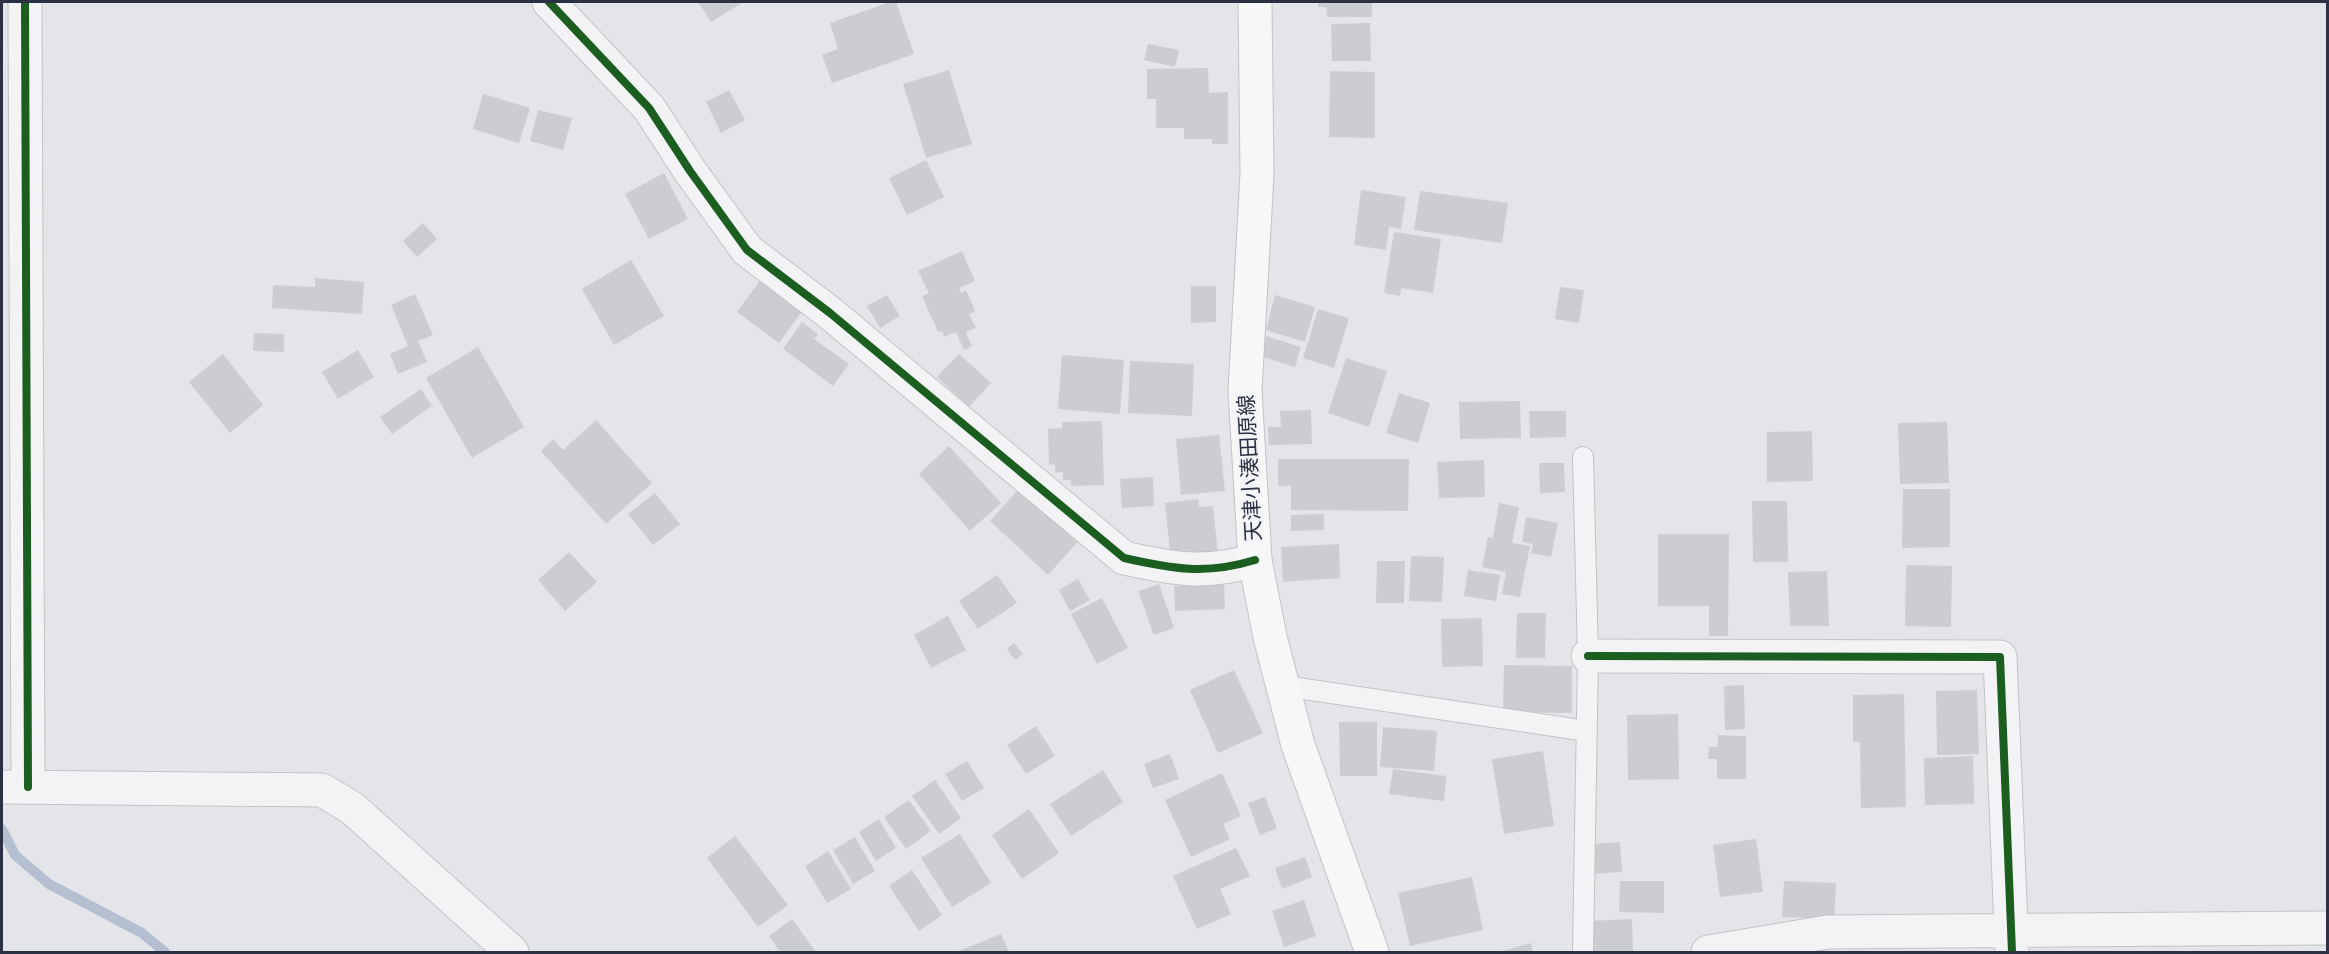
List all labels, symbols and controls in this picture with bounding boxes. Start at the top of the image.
street label: 天津小湊田原線 [1233,394,1266,542]

